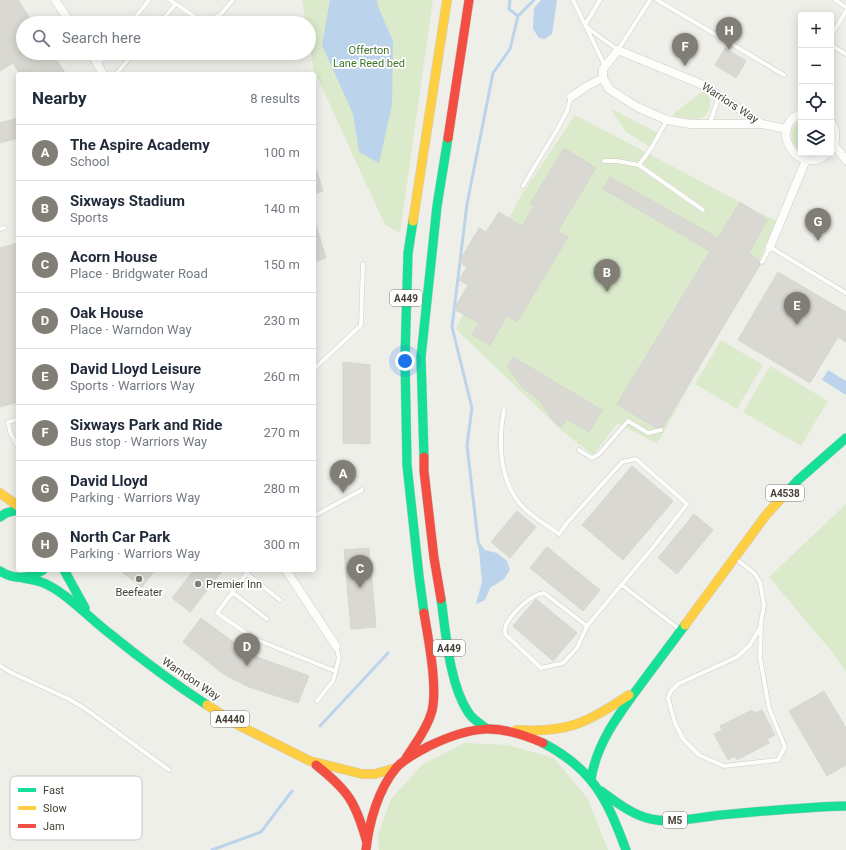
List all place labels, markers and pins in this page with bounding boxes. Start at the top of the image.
pin: H [716,17,742,50]
pin: F [672,33,698,66]
pin: G [805,208,831,241]
pin: B [594,259,620,292]
pin: E [784,292,810,325]
pin: A [330,460,356,493]
pin: C [347,555,373,588]
marker: Beefeater [134,574,144,584]
place label: Premier Inn [206,578,262,591]
marker: Premier Inn [193,579,203,589]
place label: Beefeater [115,586,163,599]
pin: D [234,633,260,666]

